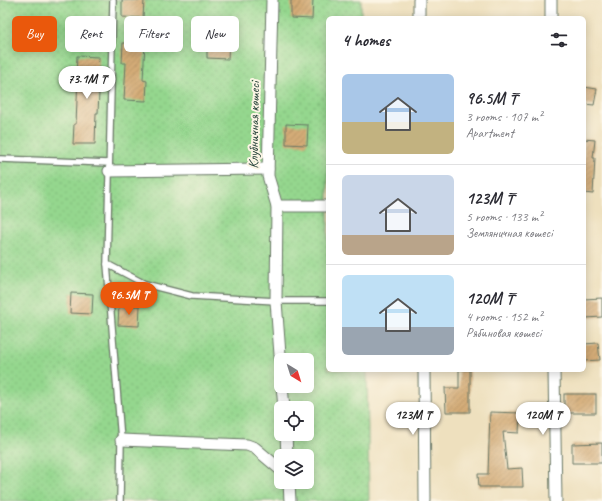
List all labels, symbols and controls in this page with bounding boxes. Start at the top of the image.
chip: Buy [12,16,57,52]
chip: Rent [65,16,116,52]
chip: Filters [124,16,183,52]
chip: New [191,16,239,52]
icon: filters [548,29,570,51]
text: 4 homes [342,30,390,51]
pin: 73.1M ₸ [50,66,124,100]
text: 73.1M ₸ [67,71,107,87]
street label: Клубничная көшесі [245,79,263,169]
text: 96.5M ₸ [466,88,517,109]
icon: home [374,90,422,138]
text: 3 rooms · 107 m² [466,109,542,125]
text: Apartment [466,125,514,141]
text: 123M ₸ [466,188,514,209]
icon: home [374,191,422,239]
text: 5 rooms · 133 m² [466,209,542,225]
text: Земляничная көшесі [466,225,553,241]
pin: 96.5M ₸ [92,282,166,316]
text: 96.5M ₸ [109,287,149,303]
text: 120M ₸ [466,288,514,309]
icon: home [374,291,422,339]
text: 4 rooms · 152 m² [466,309,542,325]
text: Рябиновая көшесі [466,325,542,341]
north arrow [274,353,314,393]
map controls [274,353,314,489]
button: locate [274,401,314,441]
pin: 123M ₸ [380,402,446,436]
pin: 120M ₸ [510,402,576,436]
text: 123M ₸ [395,407,431,423]
text: 120M ₸ [525,407,561,423]
button: layers [274,449,314,489]

